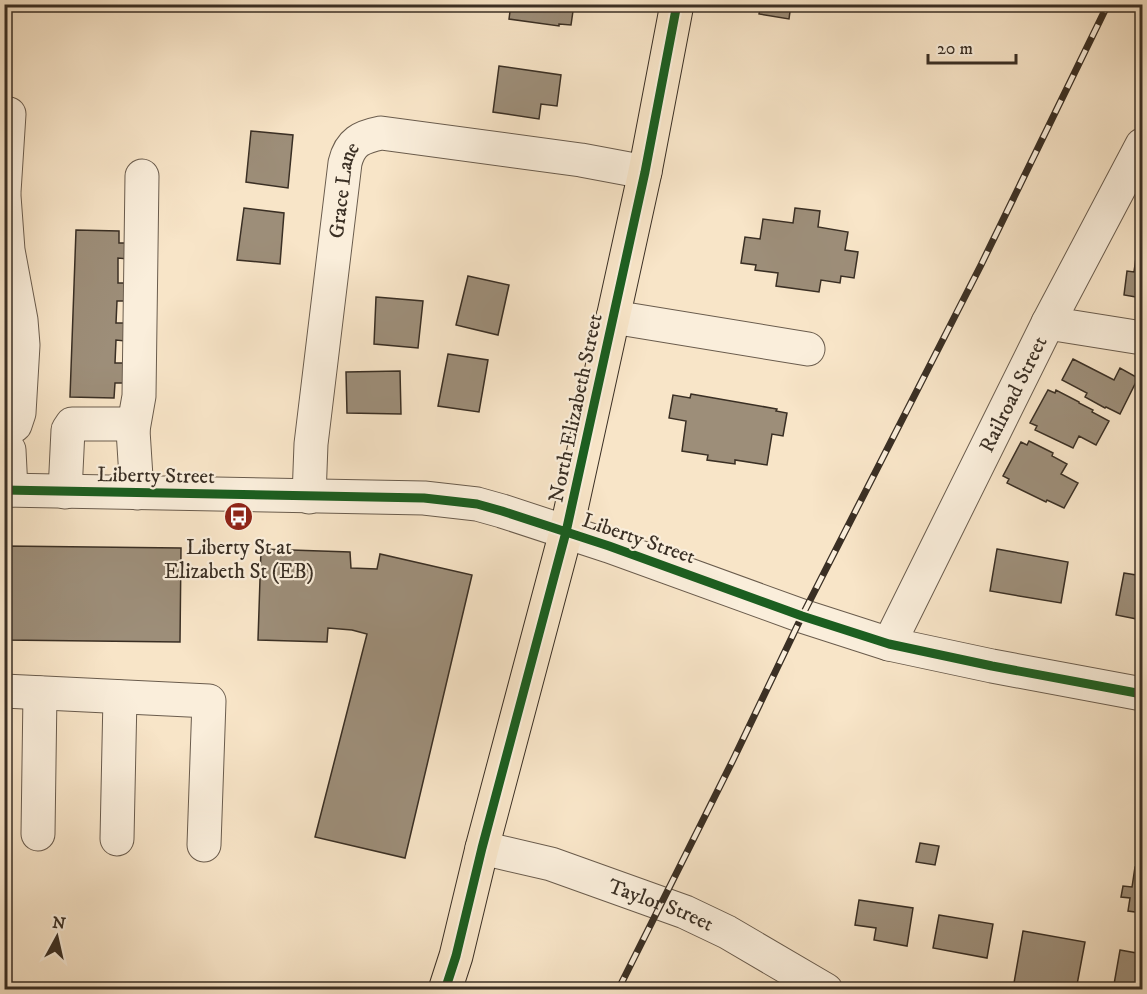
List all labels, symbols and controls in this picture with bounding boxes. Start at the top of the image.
scale bar [928,27,1016,65]
text: 20 m [937,38,973,60]
street label: Grace Lane [324,136,366,240]
street label: North Elizabeth Street [543,311,609,505]
street label: Railroad Street [974,332,1054,457]
street label: Liberty Street [97,462,215,490]
bus stop icon: Liberty St at Elizabeth St (EB) [223,500,255,532]
street label: Liberty Street [579,507,699,570]
place label: Liberty St at Elizabeth St (EB) [164,535,314,585]
street label: Taylor Street [604,874,718,938]
north arrow [27,907,87,967]
text: N [51,912,67,934]

